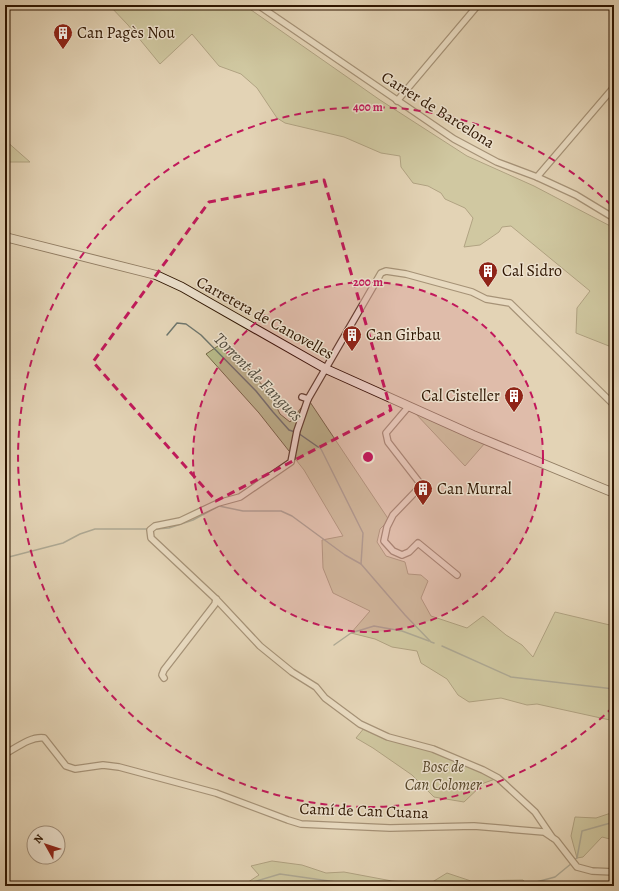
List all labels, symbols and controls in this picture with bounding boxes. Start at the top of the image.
building icon: Can Pagès Nou [52,22,74,50]
place label: Can Pagès Nou [77,22,175,44]
street label: Carrer de Barcelona [377,66,499,154]
text: 400 m [353,99,383,115]
building icon: Cal Sidro [477,260,499,288]
place label: Cal Sidro [502,260,562,282]
street label: Carretera de Canovelles [192,271,338,365]
text: 200 m [353,274,383,290]
building icon: Can Girbau [341,324,363,352]
place label: Can Girbau [366,324,441,346]
water label: Torrent de Fangues [208,327,308,427]
place label: Cal Cisteller [421,385,500,407]
building icon: Cal Cisteller [503,385,525,413]
centre of rings [361,450,375,464]
building icon: Can Murral [412,478,434,506]
place label: Can Murral [437,478,512,500]
park label: Bosc de Can Colomer [405,756,482,796]
street label: Camí de Can Cuana [299,798,429,824]
north arrow [26,825,66,865]
text: N [30,831,47,847]

